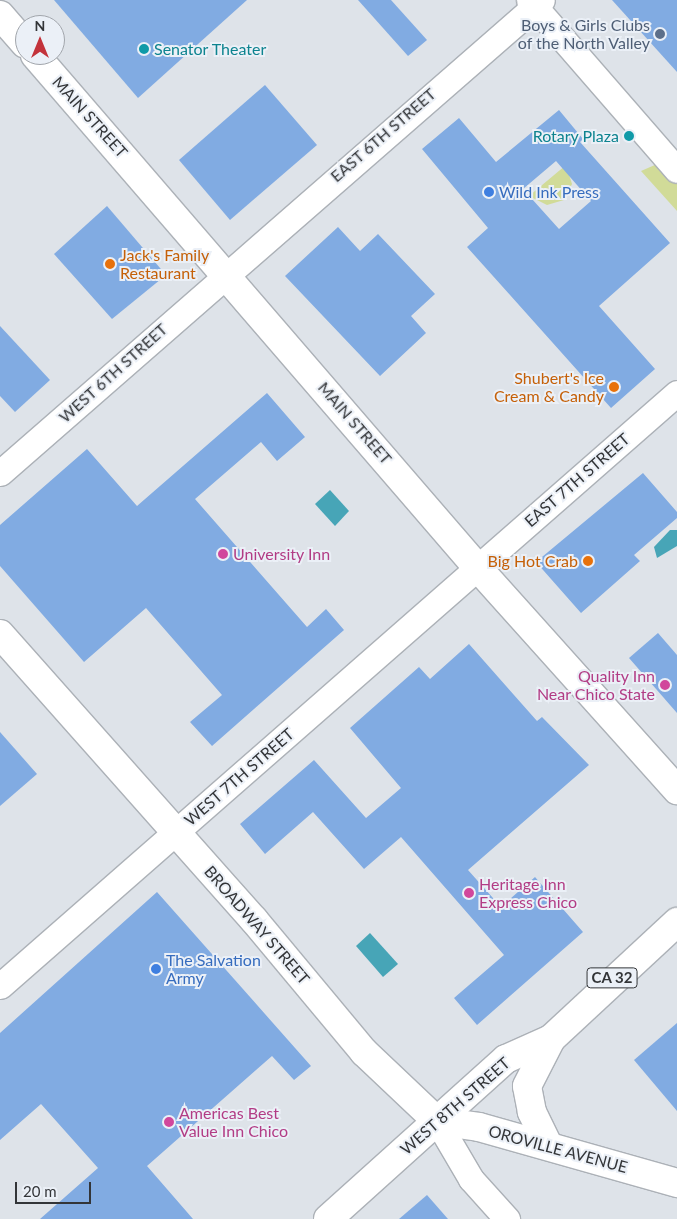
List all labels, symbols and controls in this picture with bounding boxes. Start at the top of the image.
north arrow [15,15,65,65]
place label: Boys & Girls Clubs of the North Valley [517,15,650,53]
text: N [35,17,45,34]
marker: Boys & Girls Clubs of the North Valley [654,28,666,40]
place label: Senator Theater [154,39,267,59]
marker: Senator Theater [138,43,150,55]
street label: MAIN STREET [49,72,131,162]
street label: EAST 6TH STREET [326,84,440,186]
place label: Rotary Plaza [532,126,619,146]
marker: Rotary Plaza [623,130,635,142]
place label: Wild Ink Press [499,182,599,202]
marker: Wild Ink Press [483,186,495,198]
place label: Jack's Family Restaurant [120,245,209,283]
marker: Jack's Family Restaurant [104,258,116,270]
street label: WEST 6TH STREET [55,319,171,427]
place label: Shubert's Ice Cream & Candy [494,368,604,406]
street label: MAIN STREET [314,378,396,468]
marker: Shubert's Ice Cream & Candy [608,381,620,393]
street label: EAST 7TH STREET [520,429,634,531]
place label: University Inn [233,544,331,564]
marker: University Inn [217,548,229,560]
place label: Big Hot Crab [488,551,578,571]
marker: Big Hot Crab [582,555,594,567]
place label: Quality Inn Near Chico State [537,666,655,704]
marker: Quality Inn Near Chico State [659,679,671,691]
street label: WEST 7TH STREET [180,724,298,830]
street label: BROADWAY STREET [200,862,314,988]
place label: Heritage Inn Express Chico [479,874,577,912]
marker: Heritage Inn Express Chico [463,887,475,899]
place label: The Salvation Army [166,950,261,988]
marker: The Salvation Army [150,963,162,975]
road number: CA 32 [586,966,638,990]
street label: WEST 8TH STREET [396,1053,514,1159]
place label: Americas Best Value Inn Chico [179,1103,288,1141]
marker: Americas Best Value Inn Chico [163,1116,175,1128]
street label: OROVILLE AVENUE [486,1121,630,1177]
scale bar [18,1172,94,1204]
text: 20 m [23,1182,57,1200]

